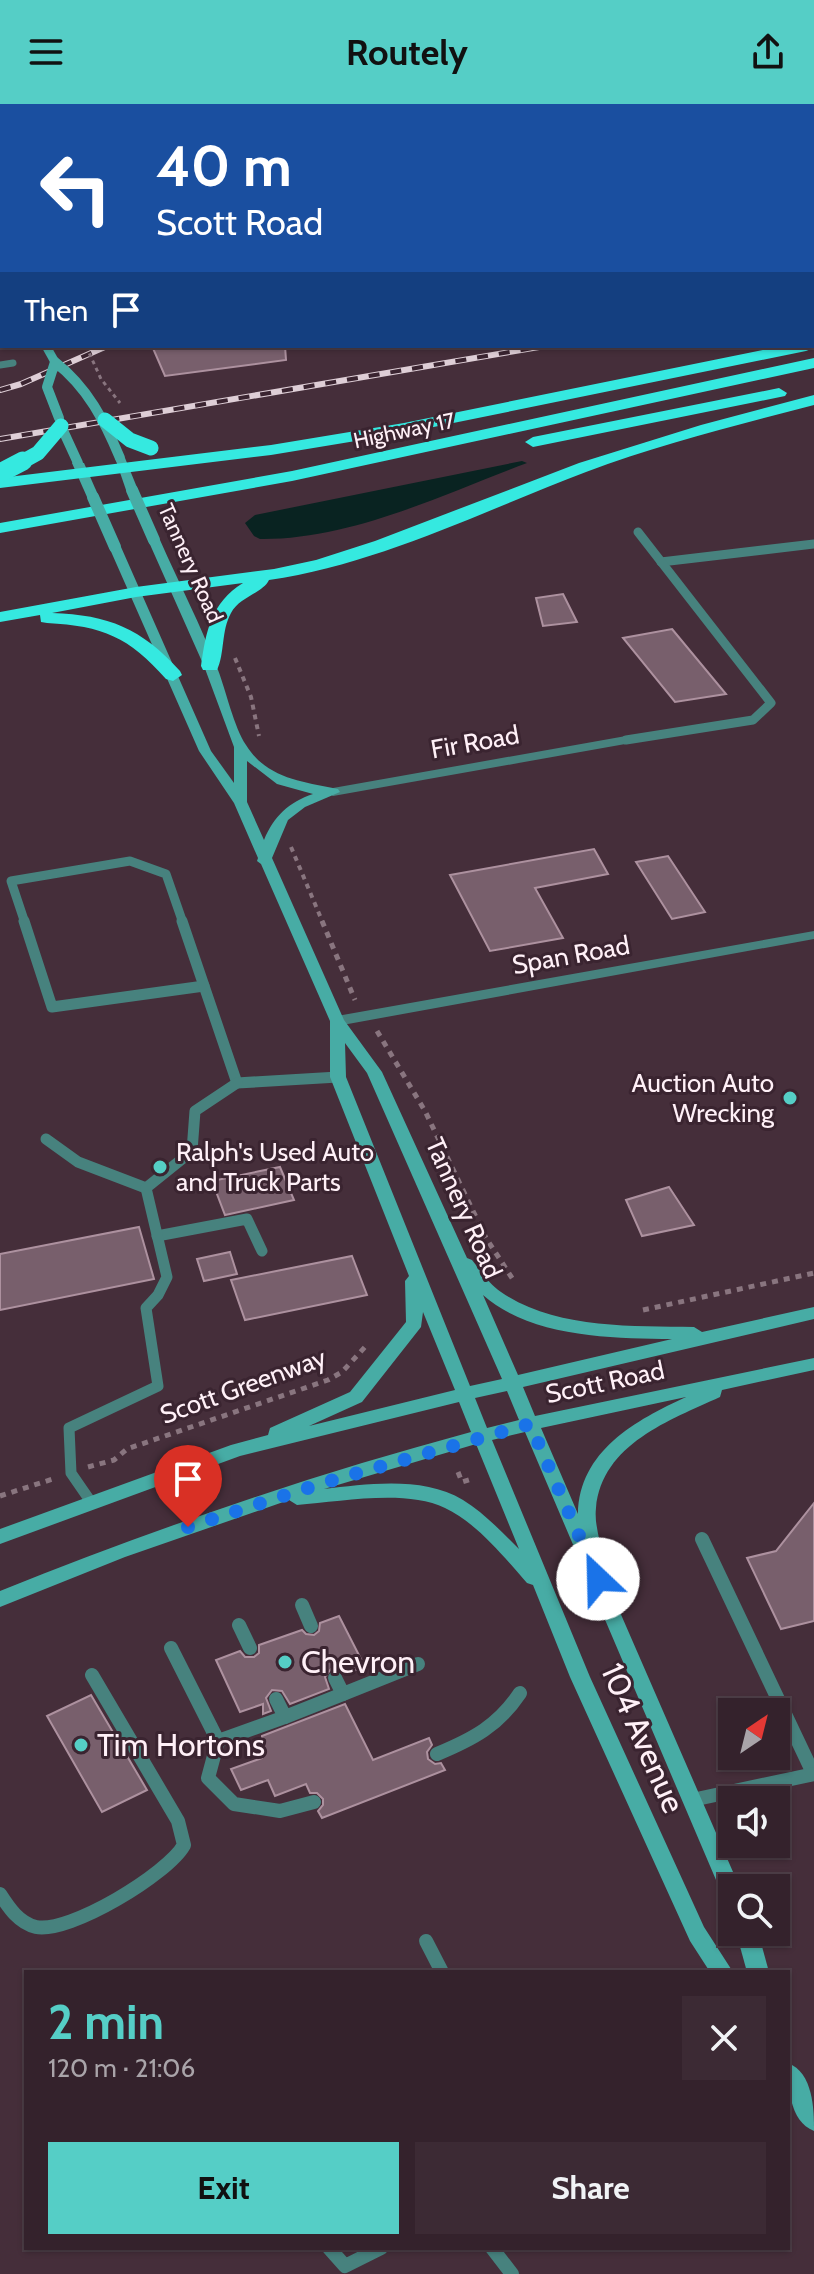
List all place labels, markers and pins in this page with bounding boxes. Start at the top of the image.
place label: Auction Auto Wrecking [632,1067,775,1129]
marker: Auction Auto Wrecking [781,1089,799,1107]
place label: Ralph's Used Auto and Truck Parts [176,1136,374,1198]
marker: Ralph's Used Auto and Truck Parts [151,1158,169,1176]
pin [154,1445,222,1527]
place label: Chevron [301,1642,415,1681]
marker: Chevron [276,1653,294,1671]
place label: Tim Hortons [97,1725,265,1764]
marker: Tim Hortons [72,1736,90,1754]

